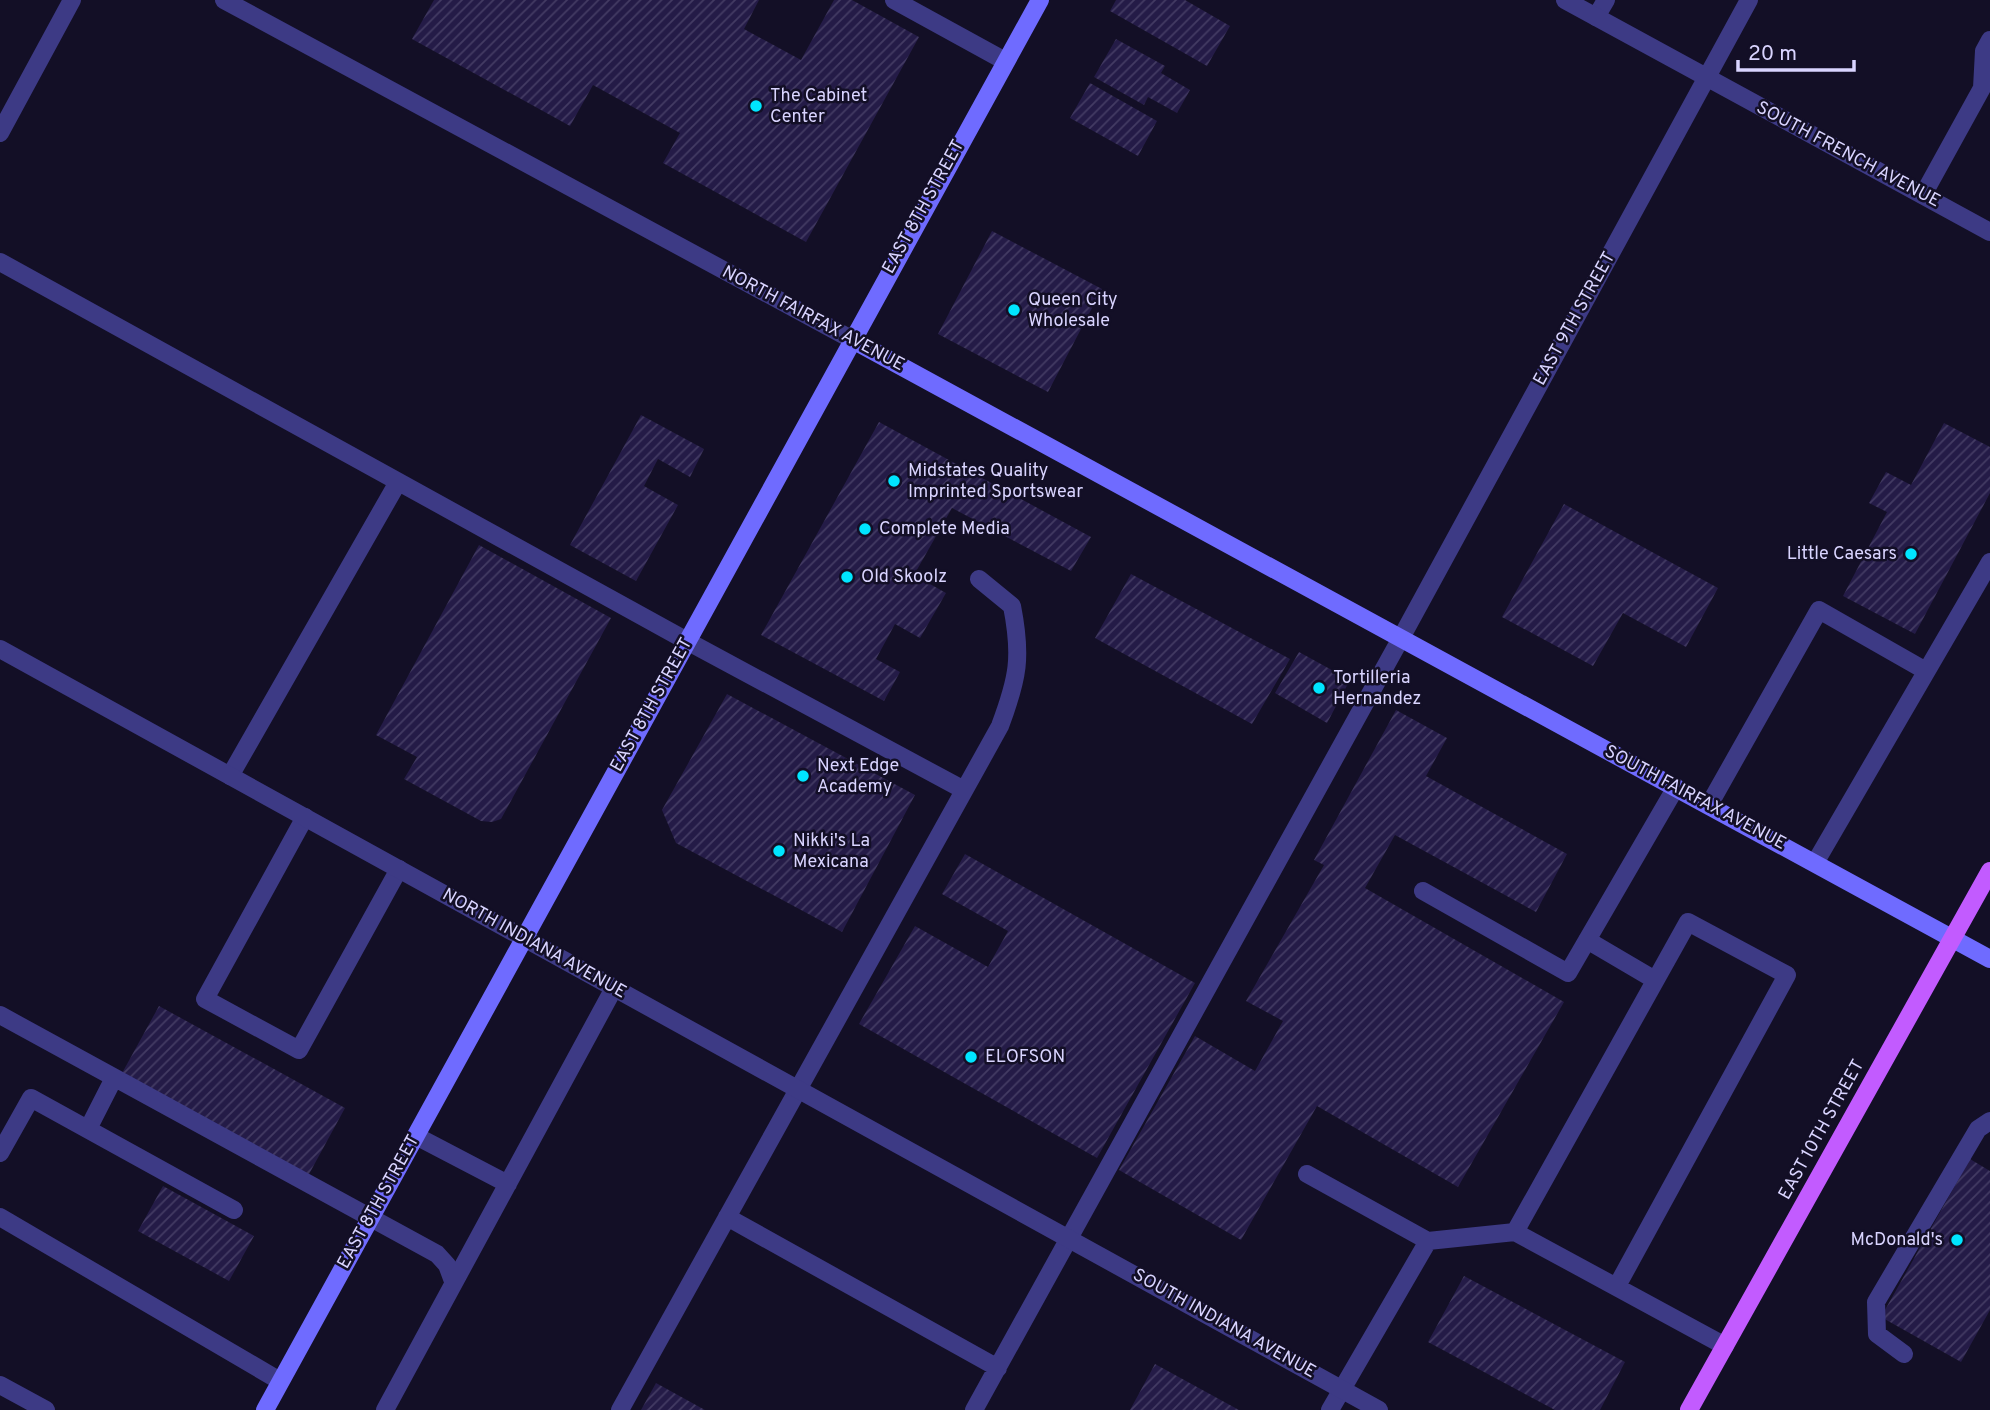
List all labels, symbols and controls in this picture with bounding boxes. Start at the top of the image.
scale bar [1738,28,1854,72]
text: 20 m [1748,41,1797,68]
place label: The Cabinet Center [770,85,867,129]
street label: SOUTH FRENCH AVENUE [1752,97,1944,213]
marker: The Cabinet Center [748,98,764,114]
street label: EAST 8TH STREET [878,136,970,278]
street label: EAST 9TH STREET [1529,248,1621,390]
street label: NORTH FAIRFAX AVENUE [718,261,908,377]
place label: Queen City Wholesale [1028,289,1118,333]
marker: Queen City Wholesale [1006,302,1022,318]
place label: Midstates Quality Imprinted Sportswear [908,460,1083,504]
marker: Midstates Quality Imprinted Sportswear [886,473,902,489]
place label: Complete Media [879,518,1010,541]
marker: Complete Media [857,521,873,537]
place label: Little Caesars [1787,543,1897,566]
marker: Little Caesars [1903,546,1919,562]
place label: Old Skoolz [861,566,947,589]
marker: Old Skoolz [839,569,855,585]
street label: EAST 8TH STREET [606,634,698,776]
place label: Tortilleria Hernandez [1333,667,1421,711]
marker: Tortilleria Hernandez [1311,680,1327,696]
street label: SOUTH FAIRFAX AVENUE [1600,740,1790,856]
place label: Next Edge Academy [817,755,899,799]
marker: Next Edge Academy [795,768,811,784]
place label: Nikki's La Mexicana [793,830,870,874]
marker: Nikki's La Mexicana [771,843,787,859]
street label: NORTH INDIANA AVENUE [438,884,630,1004]
place label: ELOFSON [985,1046,1065,1069]
marker: ELOFSON [963,1049,979,1065]
street label: EAST 10TH STREET [1774,1056,1870,1204]
street label: EAST 8TH STREET [333,1131,425,1273]
place label: McDonald's [1851,1229,1943,1252]
marker: McDonald's [1949,1232,1965,1248]
street label: SOUTH INDIANA AVENUE [1128,1264,1320,1384]

